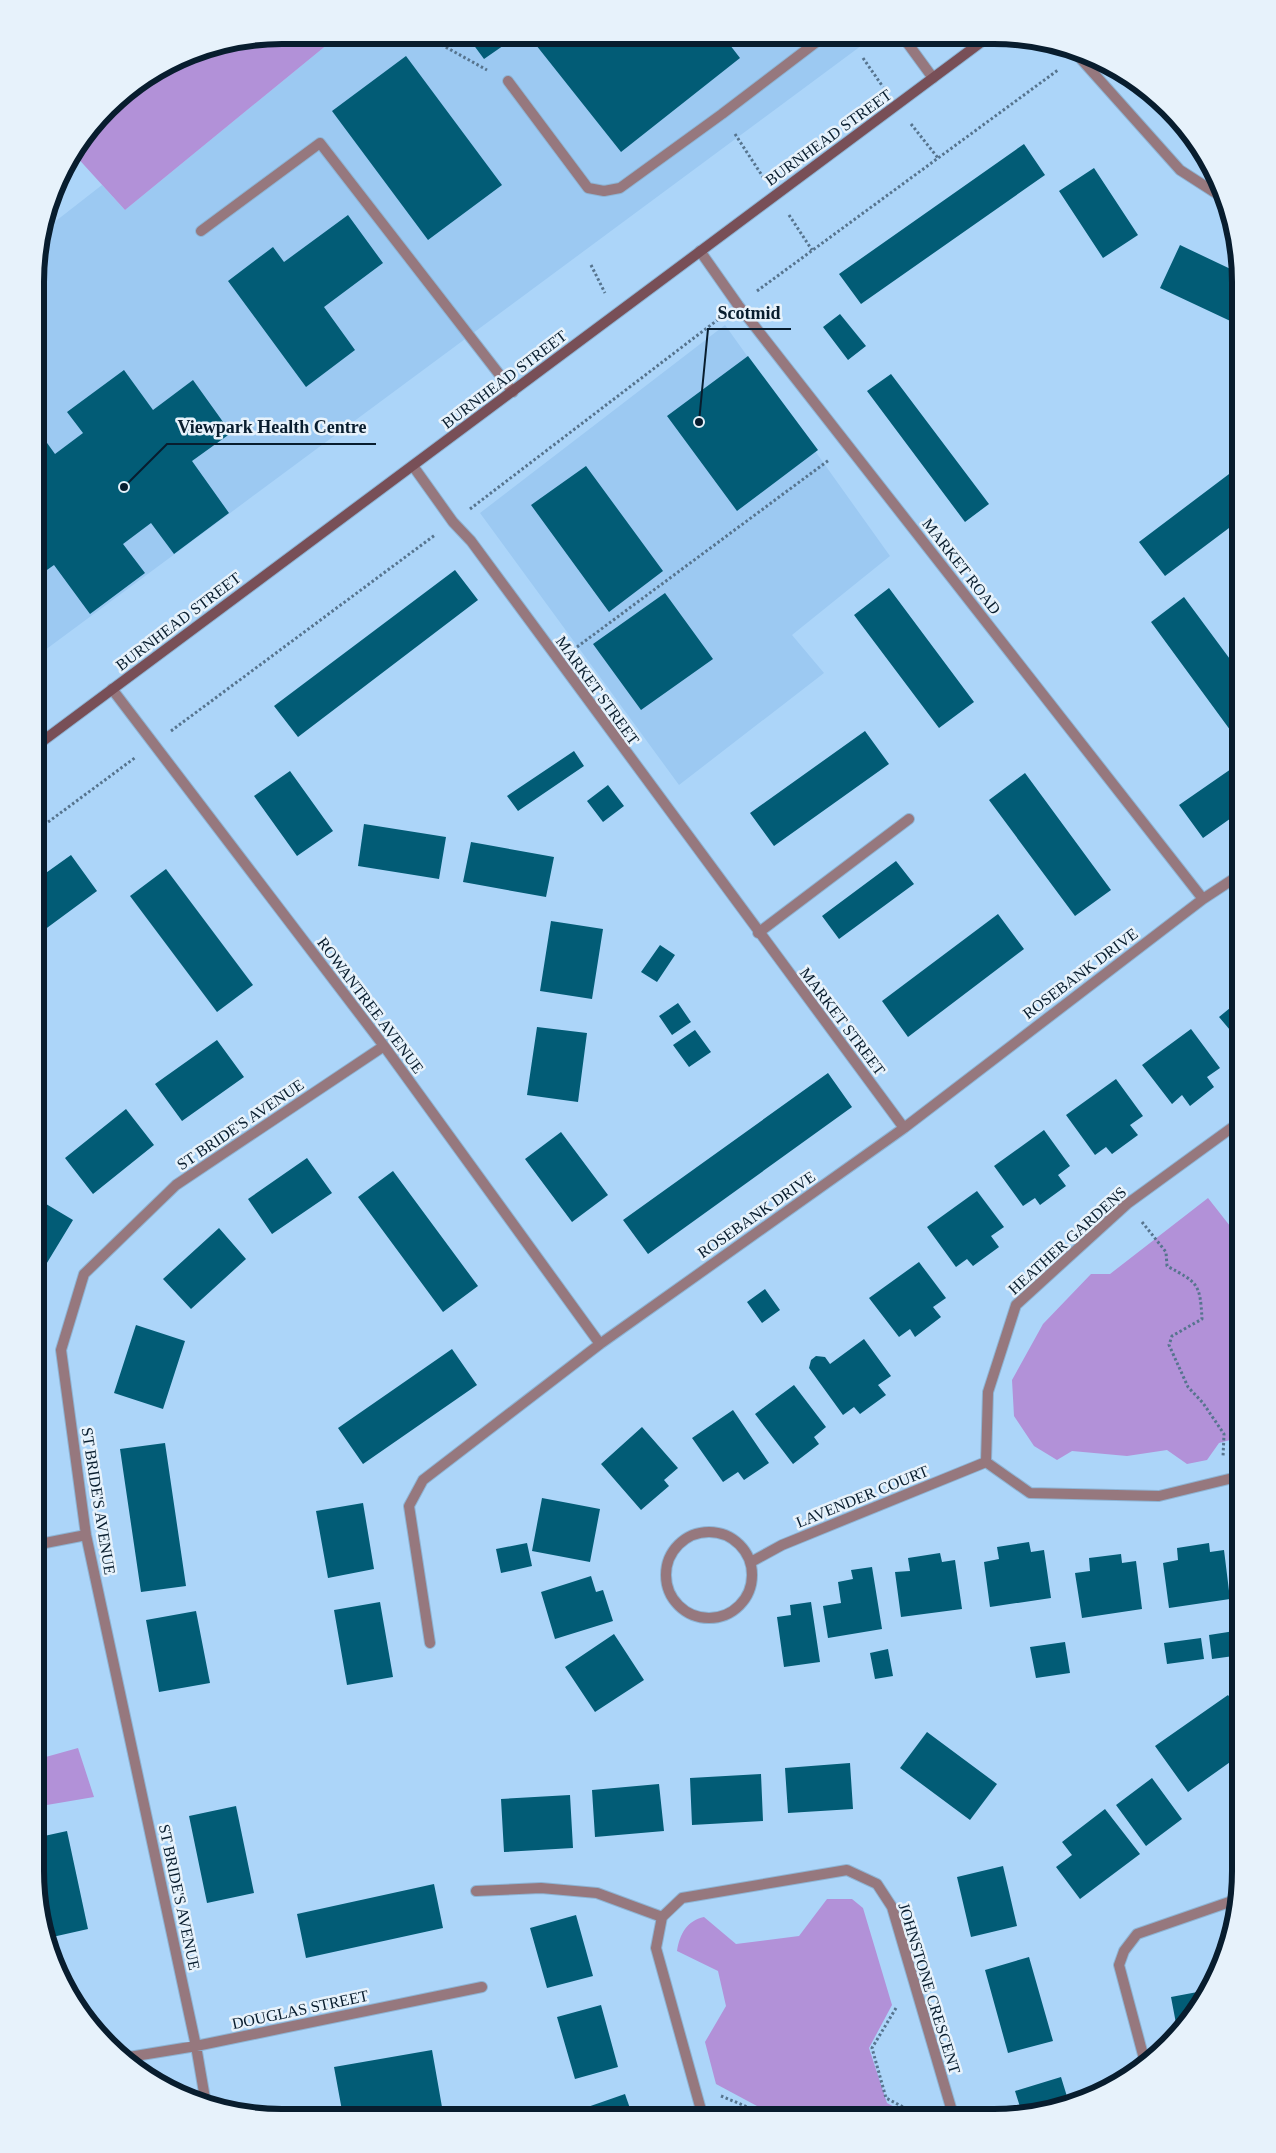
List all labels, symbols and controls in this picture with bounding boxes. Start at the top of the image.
street label: BURNHEAD STREET [762,86,895,189]
callout: Scotmid [708,296,791,329]
text: Scotmid [718,303,781,323]
street label: BURNHEAD STREET [439,327,570,432]
callout: Viewpark Health Centre [167,411,376,444]
text: Viewpark Health Centre [178,417,366,437]
street label: MARKET ROAD [919,515,1004,617]
street label: BURNHEAD STREET [113,569,244,674]
street label: MARKET STREET [553,633,643,748]
street label: ROSEBANK DRIVE [1020,925,1141,1022]
street label: ROWANTREE AVENUE [314,934,427,1076]
street label: MARKET STREET [797,964,889,1078]
street label: ST BRIDE'S AVENUE [174,1076,307,1173]
street label: ROSEBANK DRIVE [694,1168,818,1261]
street label: HEATHER GARDENS [1005,1183,1130,1298]
street label: ST BRIDE'S AVENUE [78,1426,119,1576]
street label: LAVENDER COURT [793,1462,931,1531]
street label: ST BRIDE'S AVENUE [156,1822,203,1972]
street label: JOHNSTONE CRESCENT [895,1901,964,2076]
street label: DOUGLAS STREET [230,1987,370,2032]

